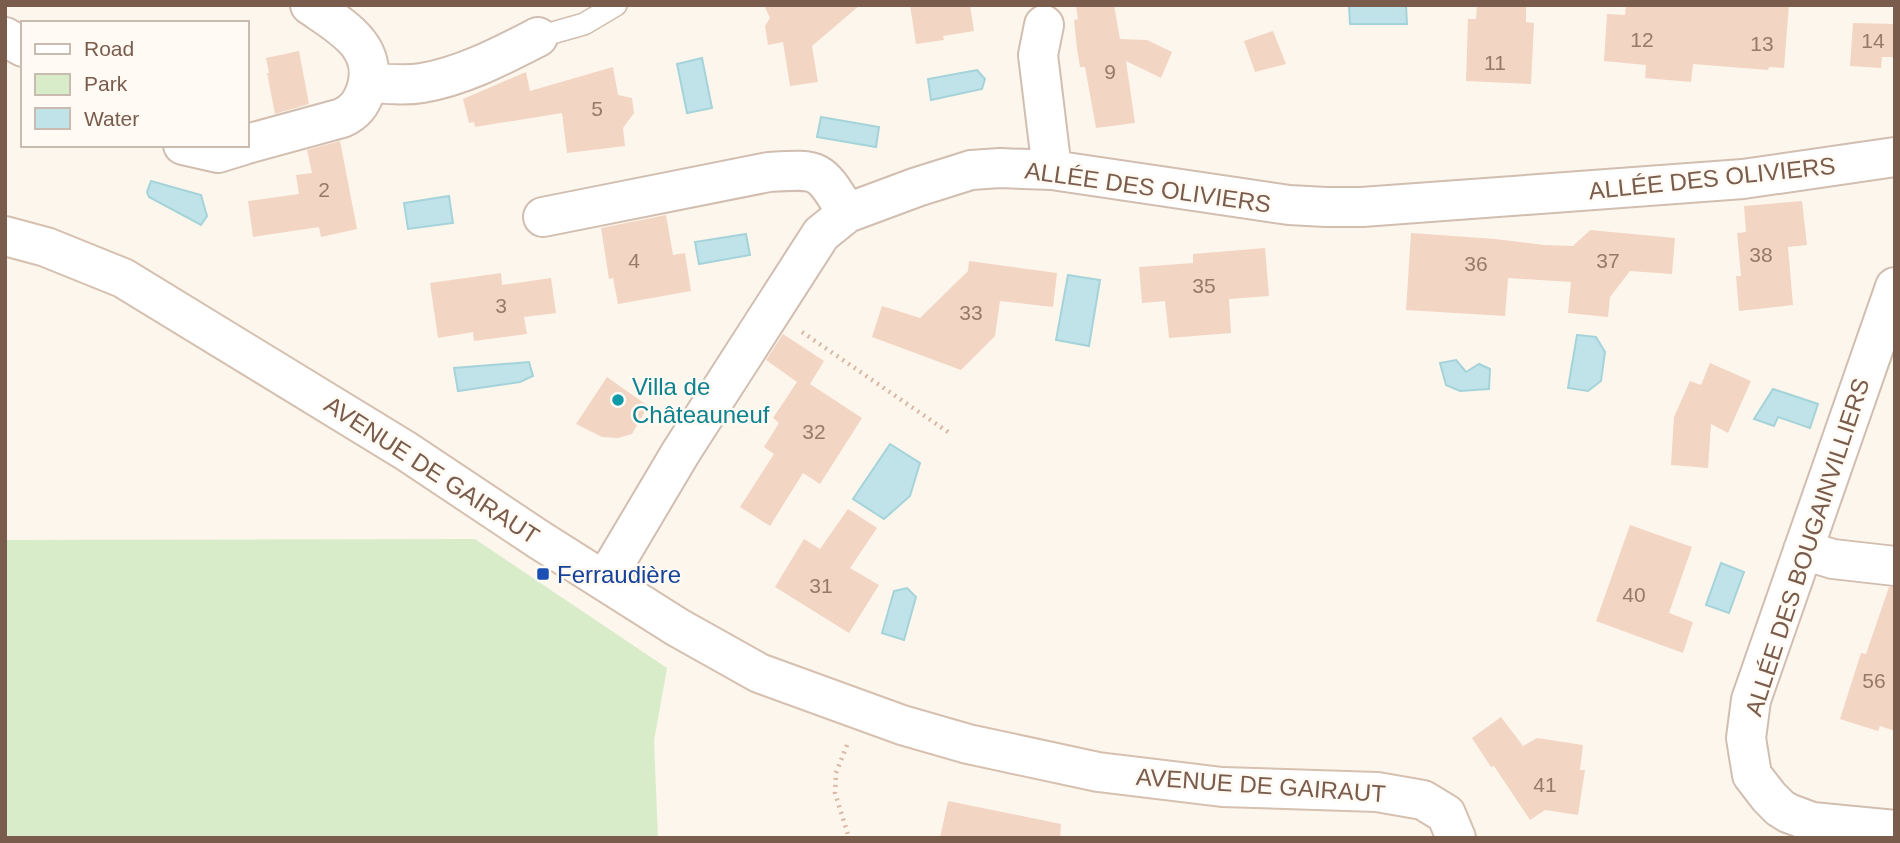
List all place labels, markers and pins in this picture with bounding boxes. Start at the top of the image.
place label: Villa de Châteauneuf [632,373,770,428]
marker: Villa de Châteauneuf [610,392,626,408]
place label: Ferraudière [557,561,681,588]
marker: Ferraudière [535,566,551,582]

